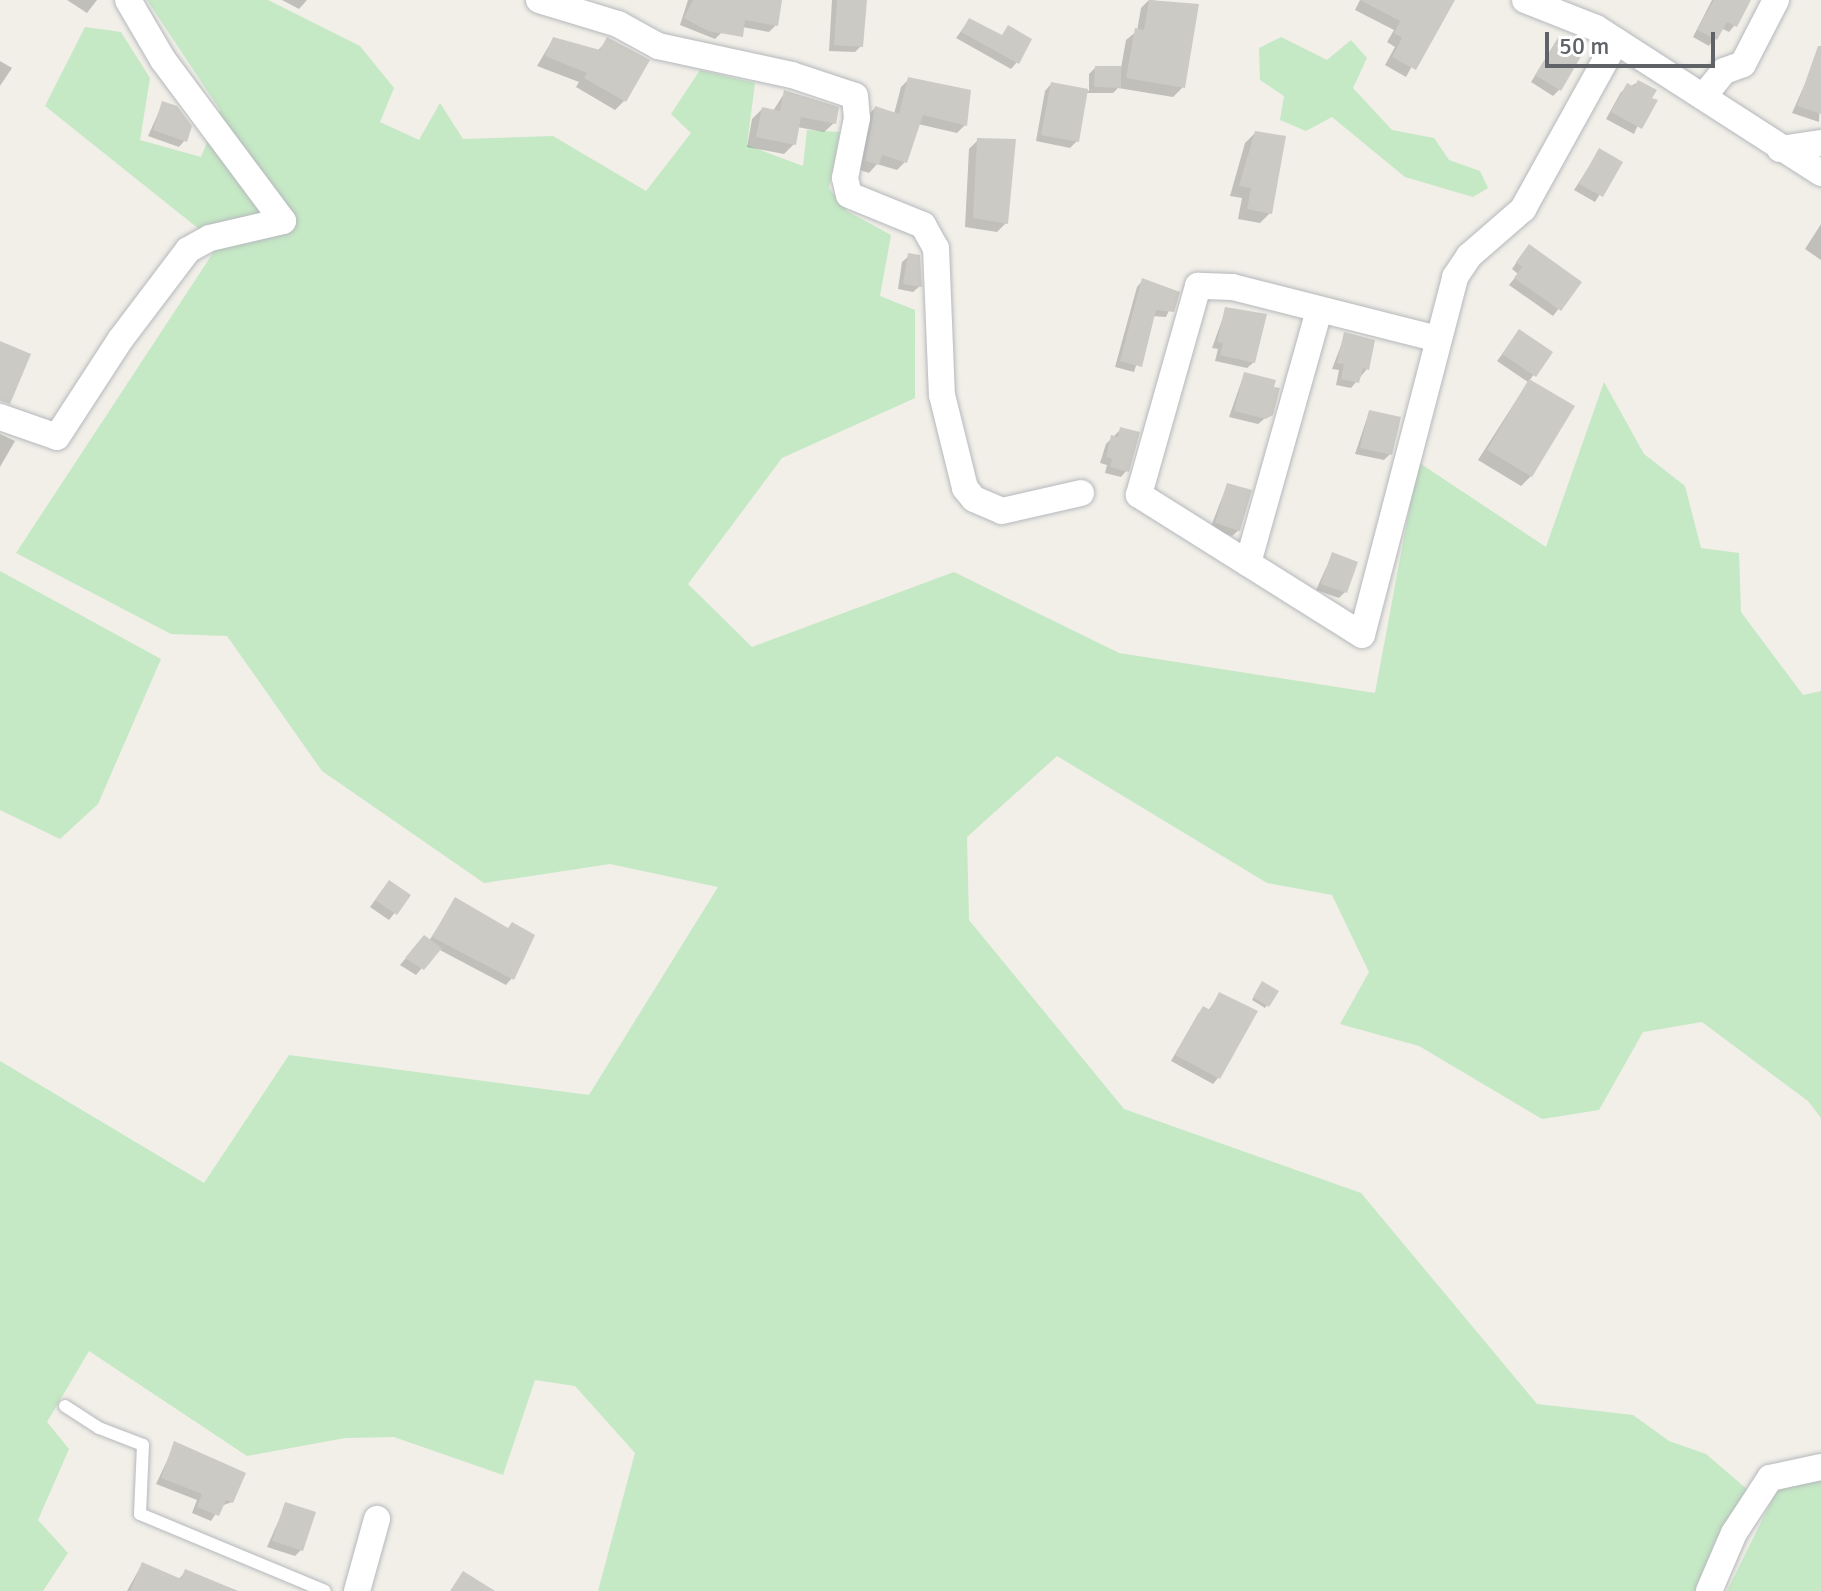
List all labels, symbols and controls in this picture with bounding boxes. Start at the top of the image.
scale bar [1549,16,1719,66]
text: 50 m [1559,31,1609,61]

